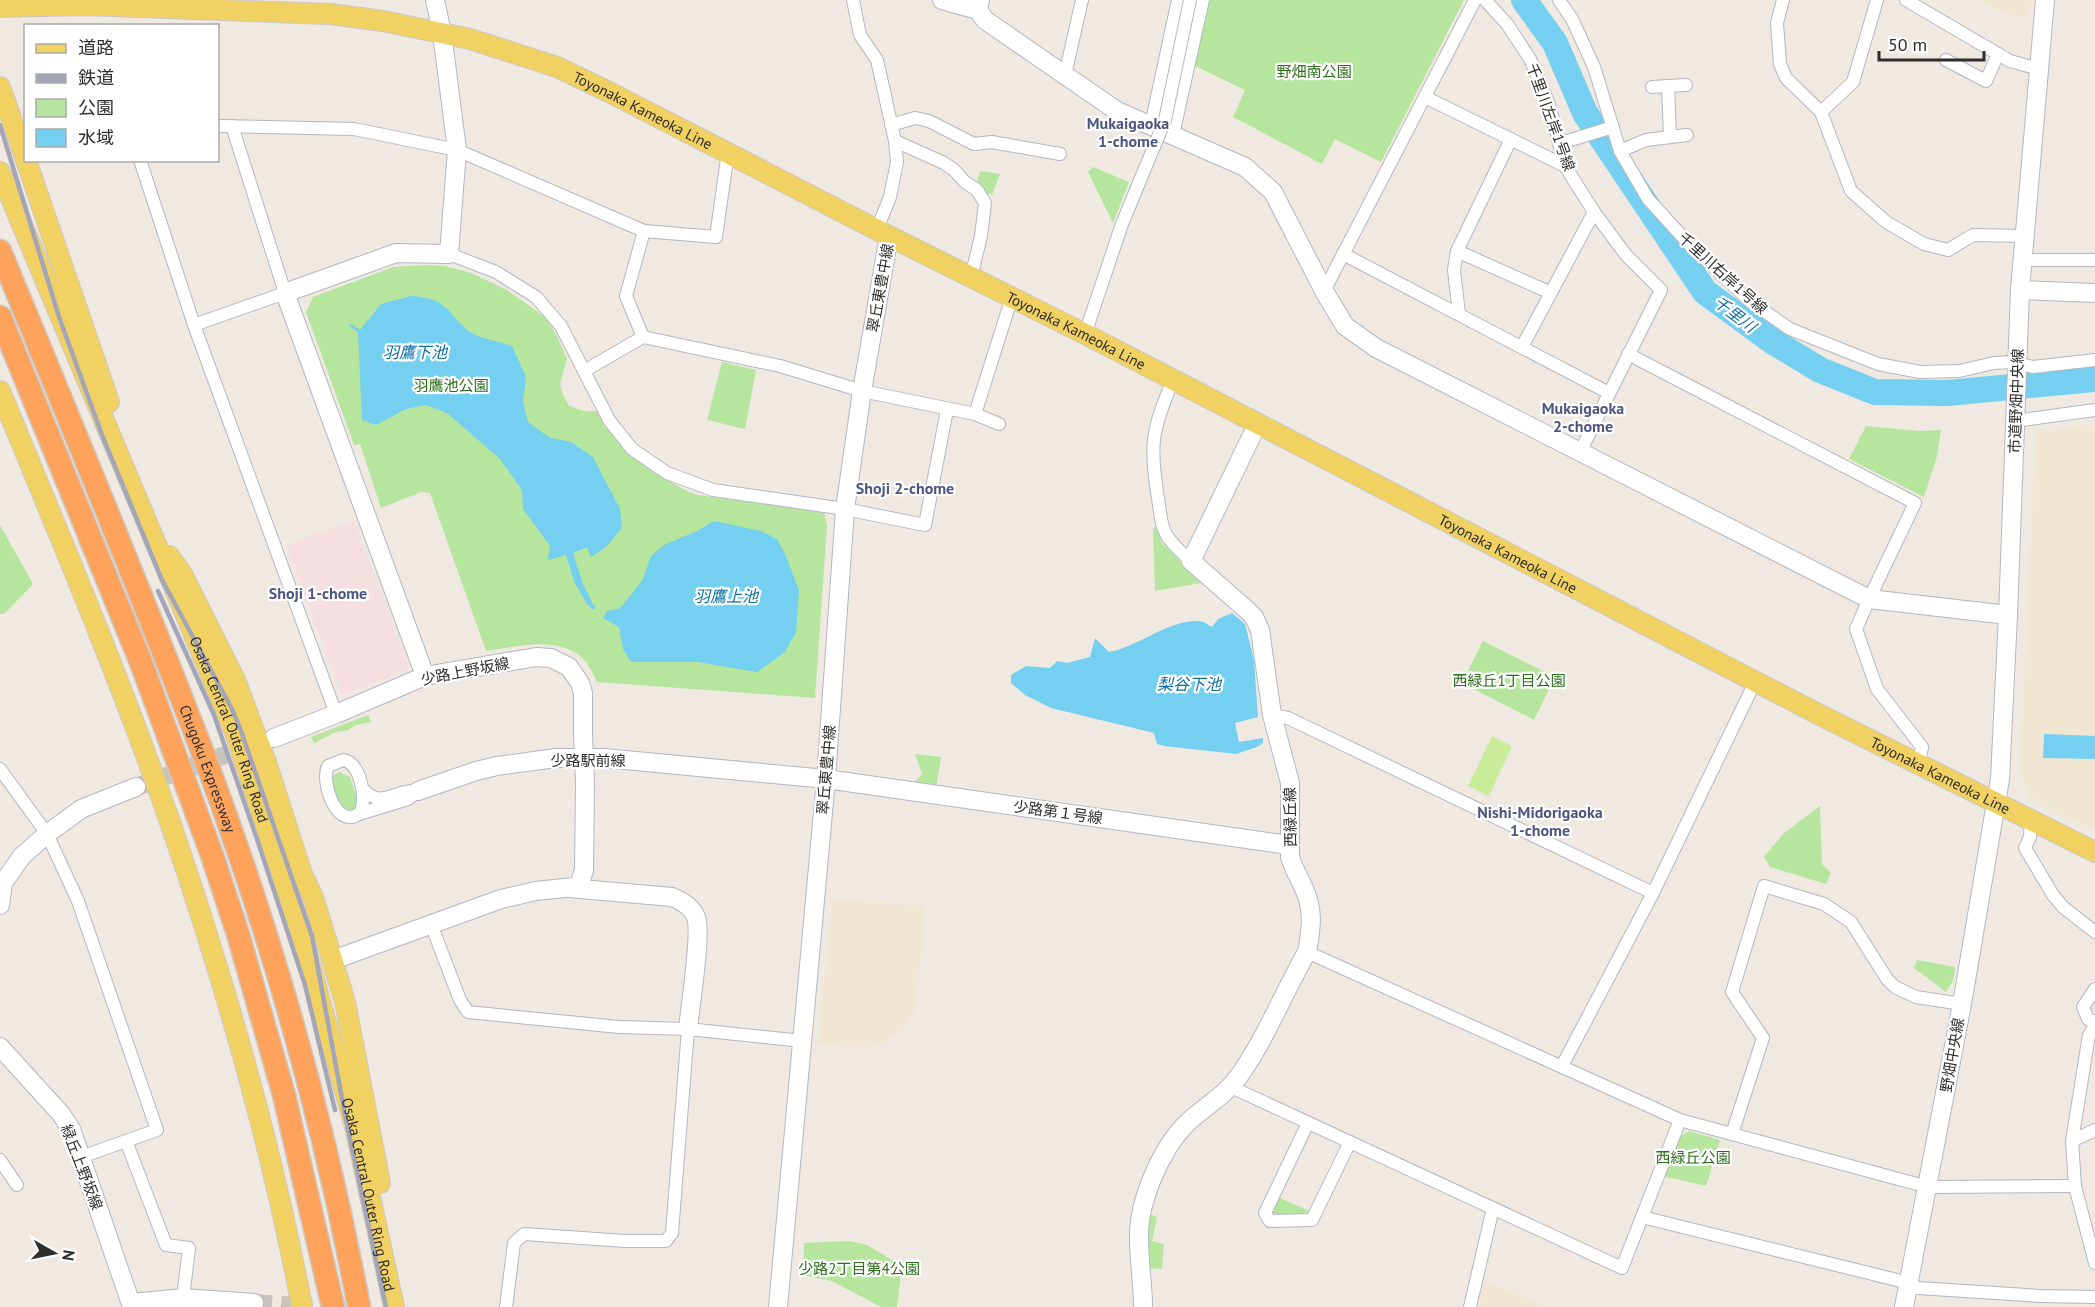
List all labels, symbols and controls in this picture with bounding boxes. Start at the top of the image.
legend [24,24,219,162]
scale bar [1879,24,1984,62]
text: 50 m [1888,33,1927,56]
text: 道路 [78,36,114,59]
street label: 千里川左岸1号線 [1523,61,1579,173]
park label: 野畑南公園 [1276,62,1352,81]
text: 鉄道 [78,66,114,89]
street label: Toyonaka Kameoka Line [570,67,716,153]
text: 公園 [78,96,114,119]
district label: Mukaigaoka 1-chome [1087,113,1169,151]
text: 水域 [78,126,114,149]
street label: 千里川右岸1号線 [1675,228,1771,318]
street label: 翠丘東豊中線 [863,242,897,334]
street label: Toyonaka Kameoka Line [1003,287,1149,373]
water label: 千里川 [1710,292,1760,336]
water label: 羽鷹下池 [383,342,449,362]
street label: 市道野畑中央線 [2005,348,2027,454]
park label: 羽鷹池公園 [413,376,489,395]
district label: Mukaigaoka 2-chome [1542,398,1624,436]
district label: Shoji 2-chome [856,478,954,498]
street label: Toyonaka Kameoka Line [1435,509,1581,597]
district label: Shoji 1-chome [269,583,367,603]
water label: 羽鷹上池 [694,586,760,606]
street label: Osaka Central Outer Ring Road [186,633,274,825]
street label: 少路上野坂線 [419,653,511,689]
park label: 西緑丘1丁目公園 [1452,671,1566,690]
water label: 梨谷下池 [1157,674,1223,694]
street label: Chugoku Expressway [176,702,241,835]
street label: 翠丘東豊中線 [813,724,839,816]
street label: Toyonaka Kameoka Line [1867,732,2013,818]
street label: 少路駅前線 [550,751,626,770]
street label: 西緑丘線 [1280,787,1300,847]
street label: 少路第１号線 [1012,796,1104,828]
district label: Nishi-Midorigaoka 1-chome [1477,802,1603,840]
street label: 野畑中央線 [1936,1016,1968,1094]
street label: Osaka Central Outer Ring Road [338,1095,400,1293]
street label: 緑丘上野坂線 [57,1122,107,1212]
park label: 西緑丘公園 [1655,1148,1731,1167]
north arrow [24,1223,84,1283]
text: N [58,1249,80,1262]
park label: 少路2丁目第4公園 [798,1259,920,1278]

